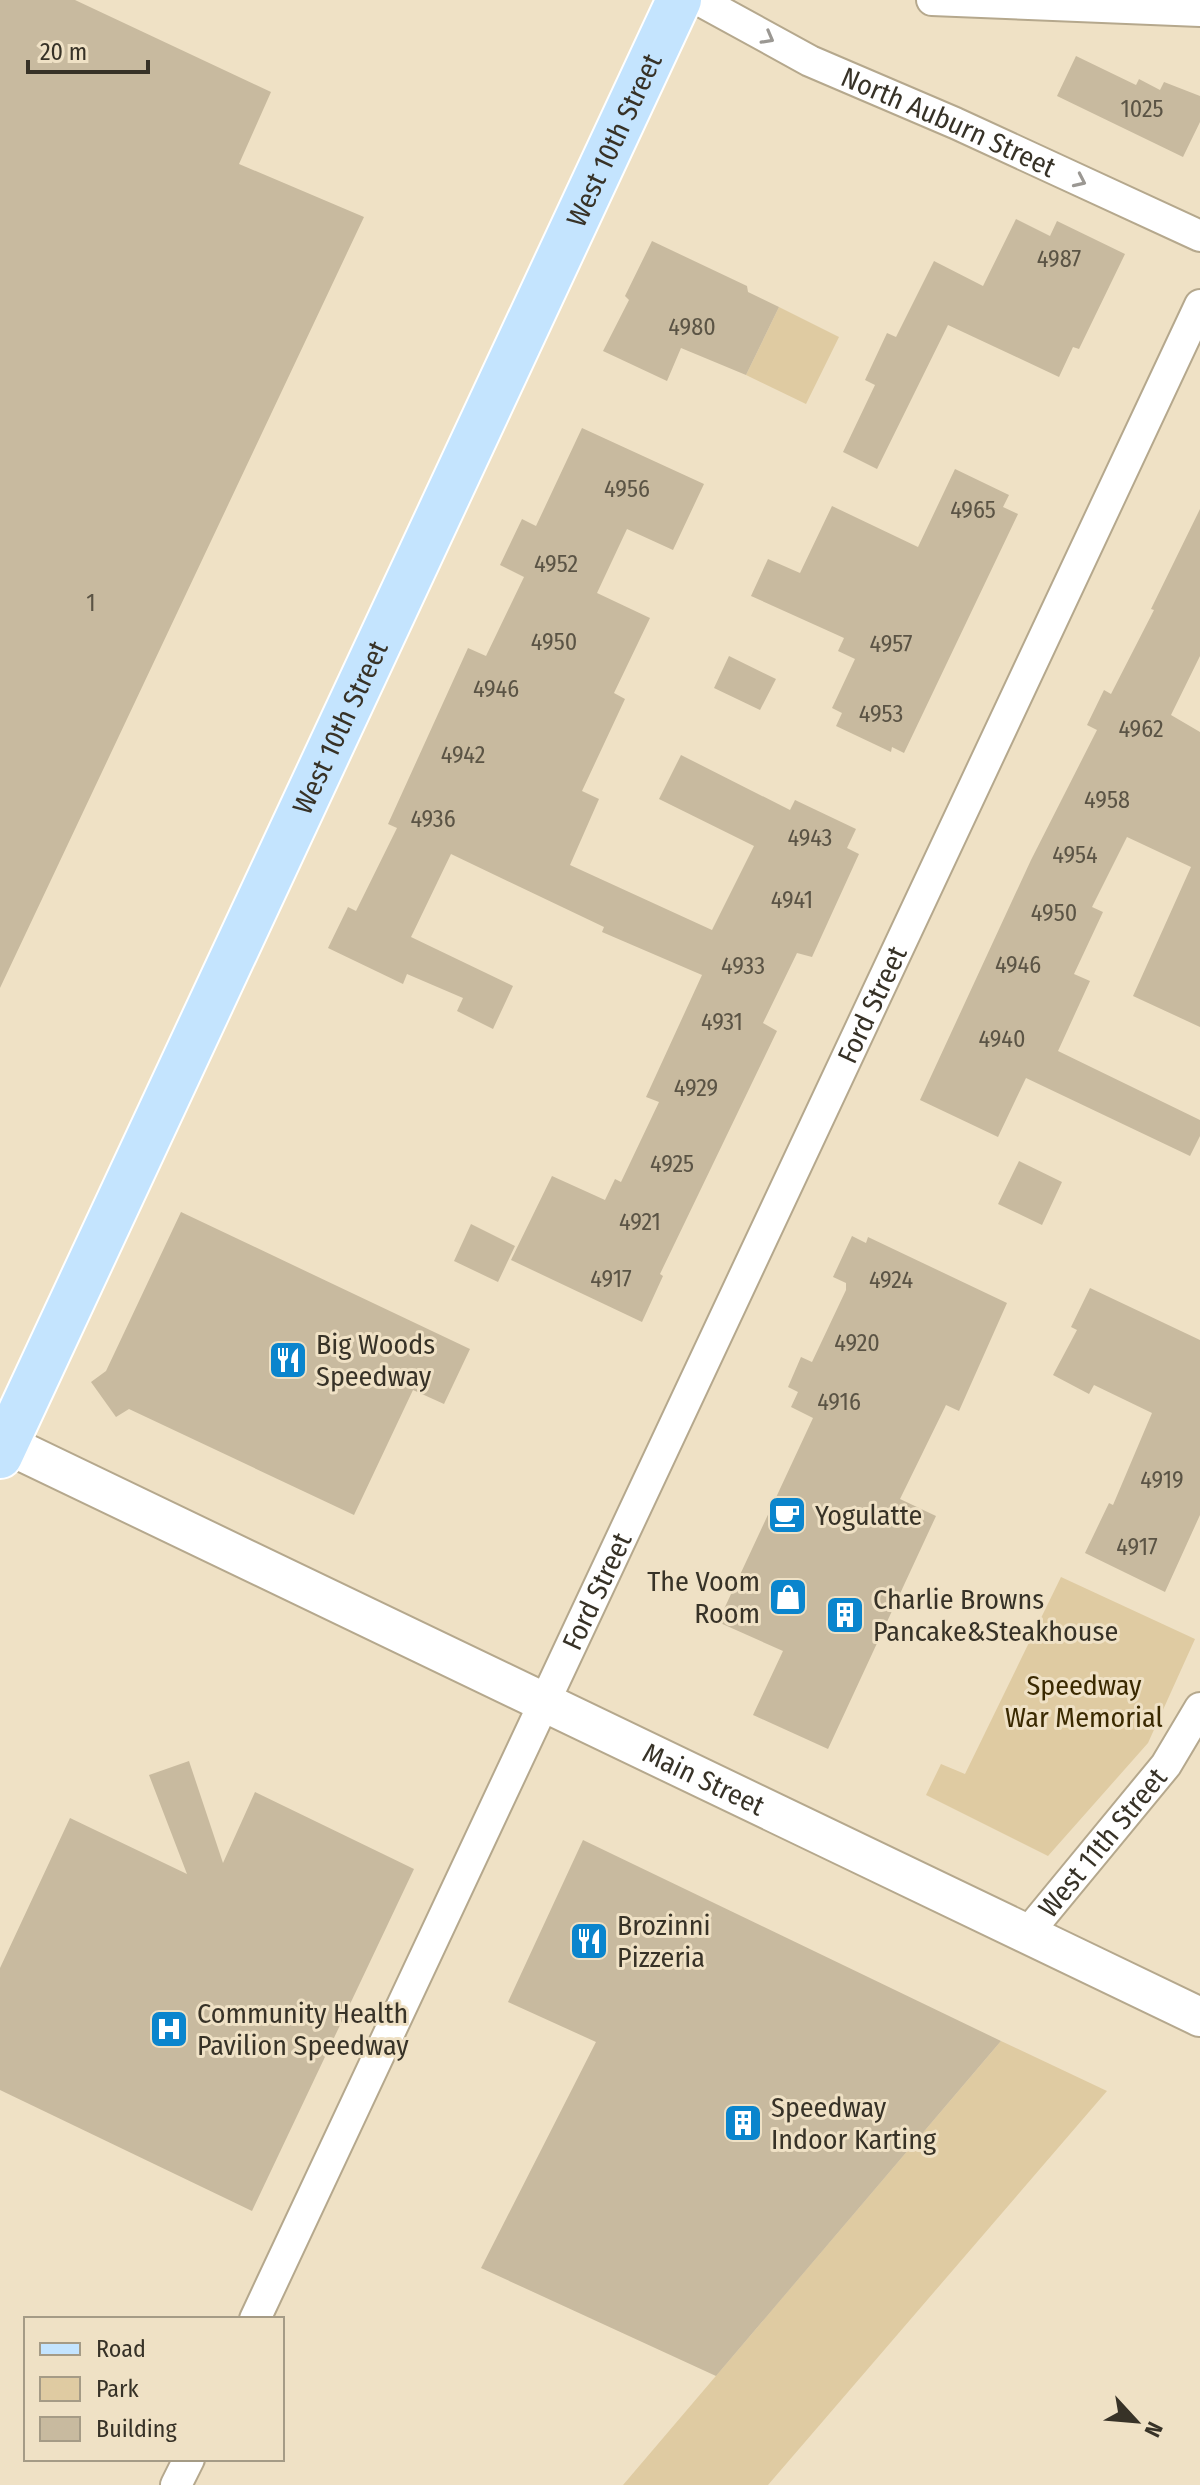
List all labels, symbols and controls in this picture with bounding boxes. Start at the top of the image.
scale bar [28,24,148,74]
one-way arrow [759,28,773,44]
text: 20 m [40,38,87,66]
street label: West 10th Street [560,48,669,232]
street label: North Auburn Street [836,60,1062,185]
house number: 1025 [1120,95,1164,123]
one-way arrow [1072,171,1086,187]
house number: 4987 [1037,245,1081,273]
house number: 4980 [668,313,716,341]
house number: 4956 [604,475,650,503]
house number: 4965 [950,496,996,524]
house number: 4952 [534,550,578,578]
house number: 1 [86,589,96,617]
house number: 4950 [531,628,577,656]
house number: 4957 [869,630,913,658]
street label: West 10th Street [286,635,395,819]
house number: 4946 [473,675,519,703]
house number: 4953 [859,700,903,728]
house number: 4962 [1118,715,1164,743]
house number: 4942 [441,741,485,769]
house number: 4958 [1084,786,1130,814]
house number: 4936 [410,805,456,833]
house number: 4943 [788,824,832,852]
house number: 4954 [1052,841,1098,869]
house number: 4941 [771,886,813,914]
house number: 4950 [1031,899,1077,927]
street label: Ford Street [831,940,914,1069]
house number: 4946 [995,951,1041,979]
house number: 4933 [721,952,765,980]
house number: 4931 [701,1008,743,1036]
house number: 4940 [979,1025,1025,1053]
house number: 4929 [674,1074,718,1102]
house number: 4925 [650,1150,694,1178]
house number: 4921 [619,1208,661,1236]
house number: 4917 [590,1265,632,1293]
house number: 4924 [869,1266,913,1294]
place label: Big Woods Speedway [316,1328,435,1393]
house number: 4920 [834,1329,880,1357]
restaurant icon: Big Woods Speedway [267,1339,309,1381]
house number: 4916 [817,1388,861,1416]
house number: 4919 [1140,1466,1184,1494]
cafe icon: Yogulatte [766,1494,808,1536]
place label: Yogulatte [815,1499,922,1532]
street label: Ford Street [555,1527,639,1655]
house number: 4917 [1116,1533,1158,1561]
place label: The Voom Room [647,1565,760,1630]
shop icon: The Voom Room [767,1576,809,1618]
place label: Charlie Browns Pancake&Steakhouse [873,1583,1118,1648]
building icon: Charlie Browns Pancake&Steakhouse [824,1594,866,1636]
park label: Speedway War Memorial [1005,1669,1163,1734]
street label: Main Street [637,1736,771,1823]
street label: West 11th Street [1032,1761,1174,1924]
place label: Brozinni Pizzeria [617,1909,711,1974]
restaurant icon: Brozinni Pizzeria [568,1920,610,1962]
place label: Community Health Pavilion Speedway [197,1997,409,2062]
hospital icon: Community Health Pavilion Speedway [148,2008,190,2050]
place label: Speedway Indoor Karting [771,2091,937,2156]
building icon: Speedway Indoor Karting [722,2102,764,2144]
legend [24,2317,284,2461]
text: Road [96,2335,146,2363]
text: Park [96,2375,139,2403]
north arrow [1096,2381,1176,2461]
text: Building [96,2415,178,2443]
text: N [1139,2418,1169,2441]

